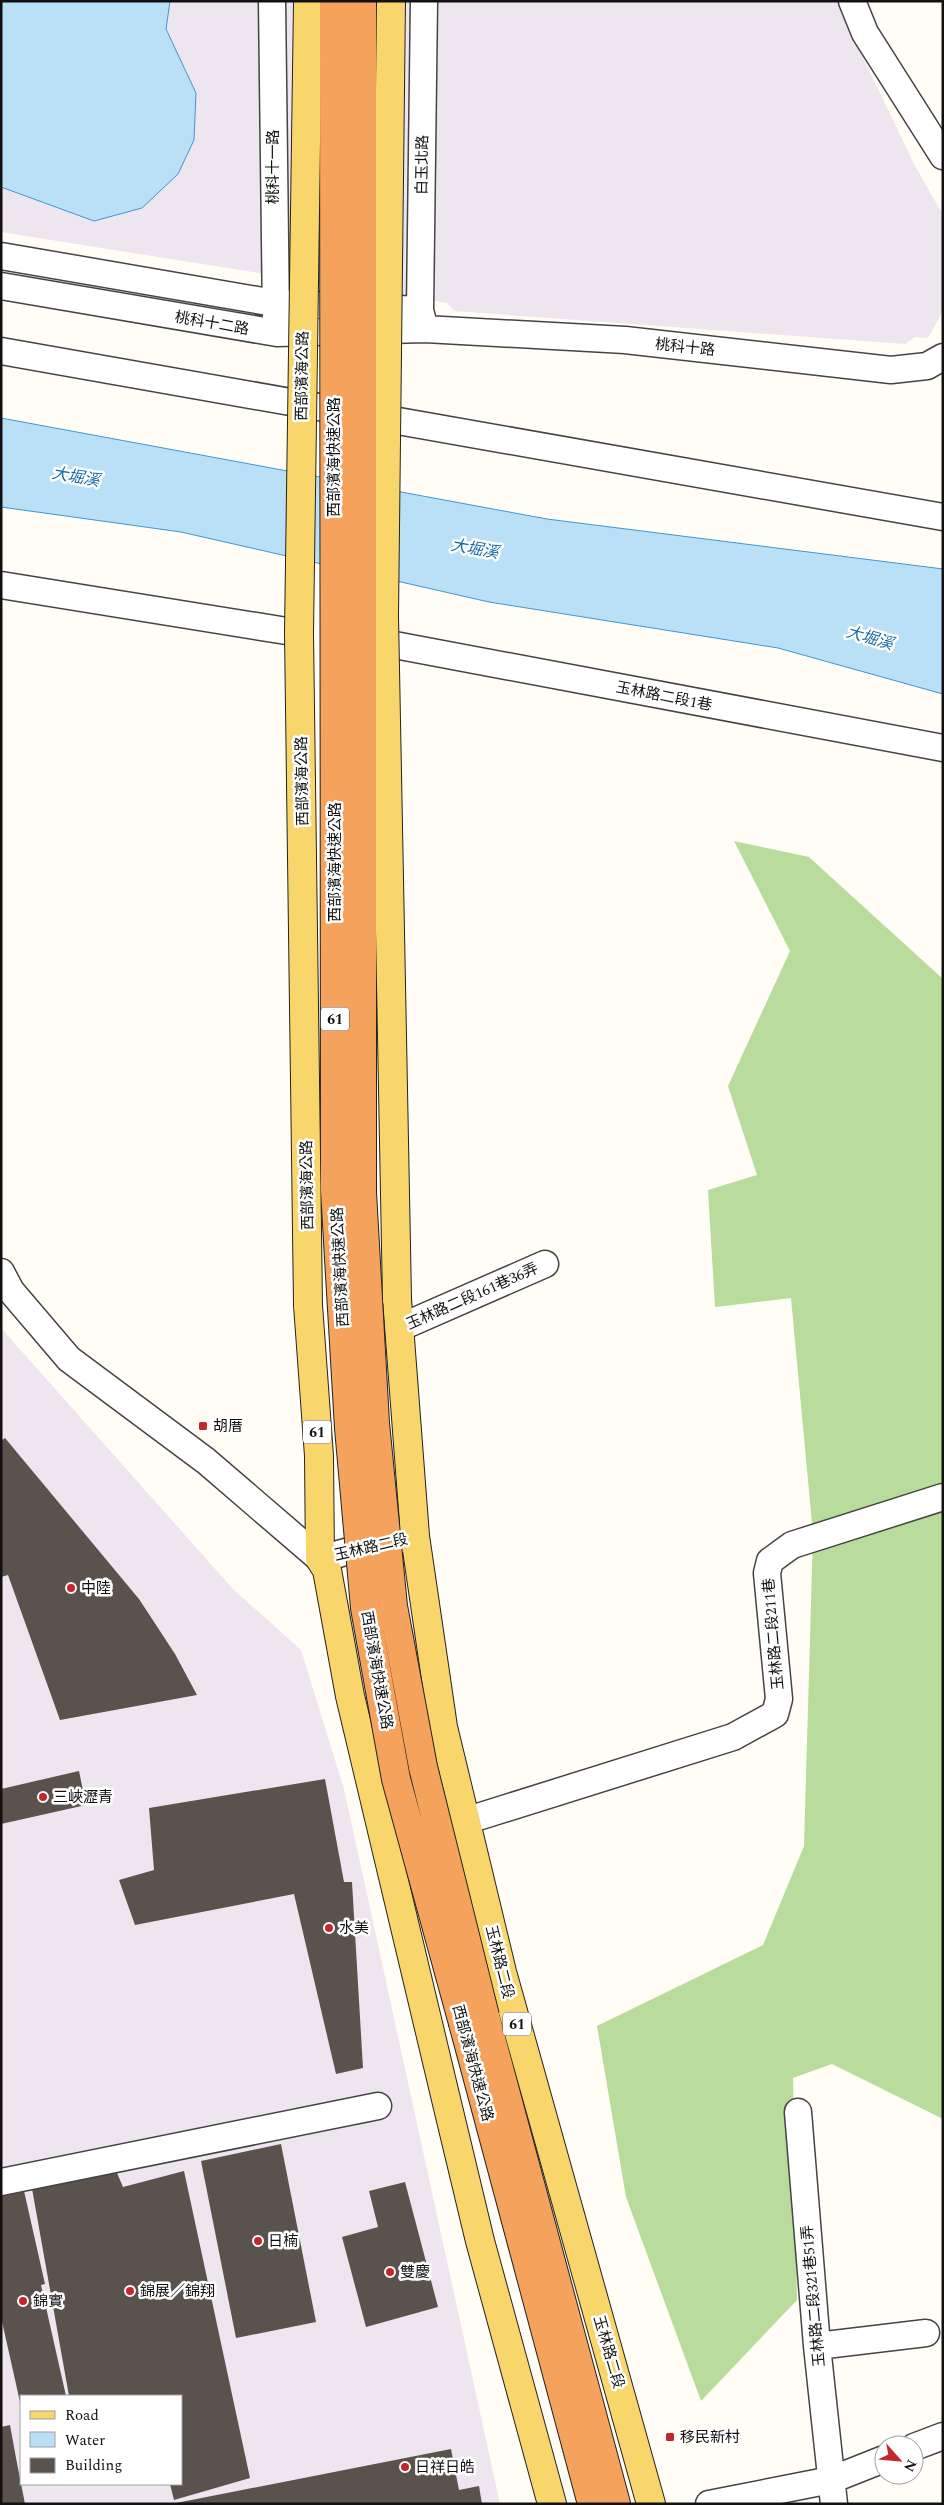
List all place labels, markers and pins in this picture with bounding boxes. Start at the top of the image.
place label: 胡厝 [213,1415,243,1438]
marker: 胡厝 [197,1420,209,1432]
place label: 中陸 [81,1577,111,1600]
marker: 中陸 [65,1582,77,1594]
place label: 三峽瀝青 [53,1786,113,1809]
marker: 三峽瀝青 [37,1791,49,1803]
place label: 水美 [339,1917,369,1940]
marker: 水美 [323,1922,335,1934]
place label: 日楠 [268,2230,298,2253]
marker: 日楠 [252,2235,264,2247]
place label: 雙慶 [400,2261,430,2284]
marker: 雙慶 [384,2266,396,2278]
place label: 錦展／錦翔 [140,2280,215,2303]
marker: 錦展／錦翔 [124,2285,136,2297]
place label: 錦實 [33,2290,63,2313]
marker: 錦實 [17,2295,29,2307]
place label: 移民新村 [680,2426,740,2449]
marker: 移民新村 [664,2431,676,2443]
place label: 日祥日皓 [415,2456,475,2479]
marker: 日祥日皓 [399,2461,411,2473]

